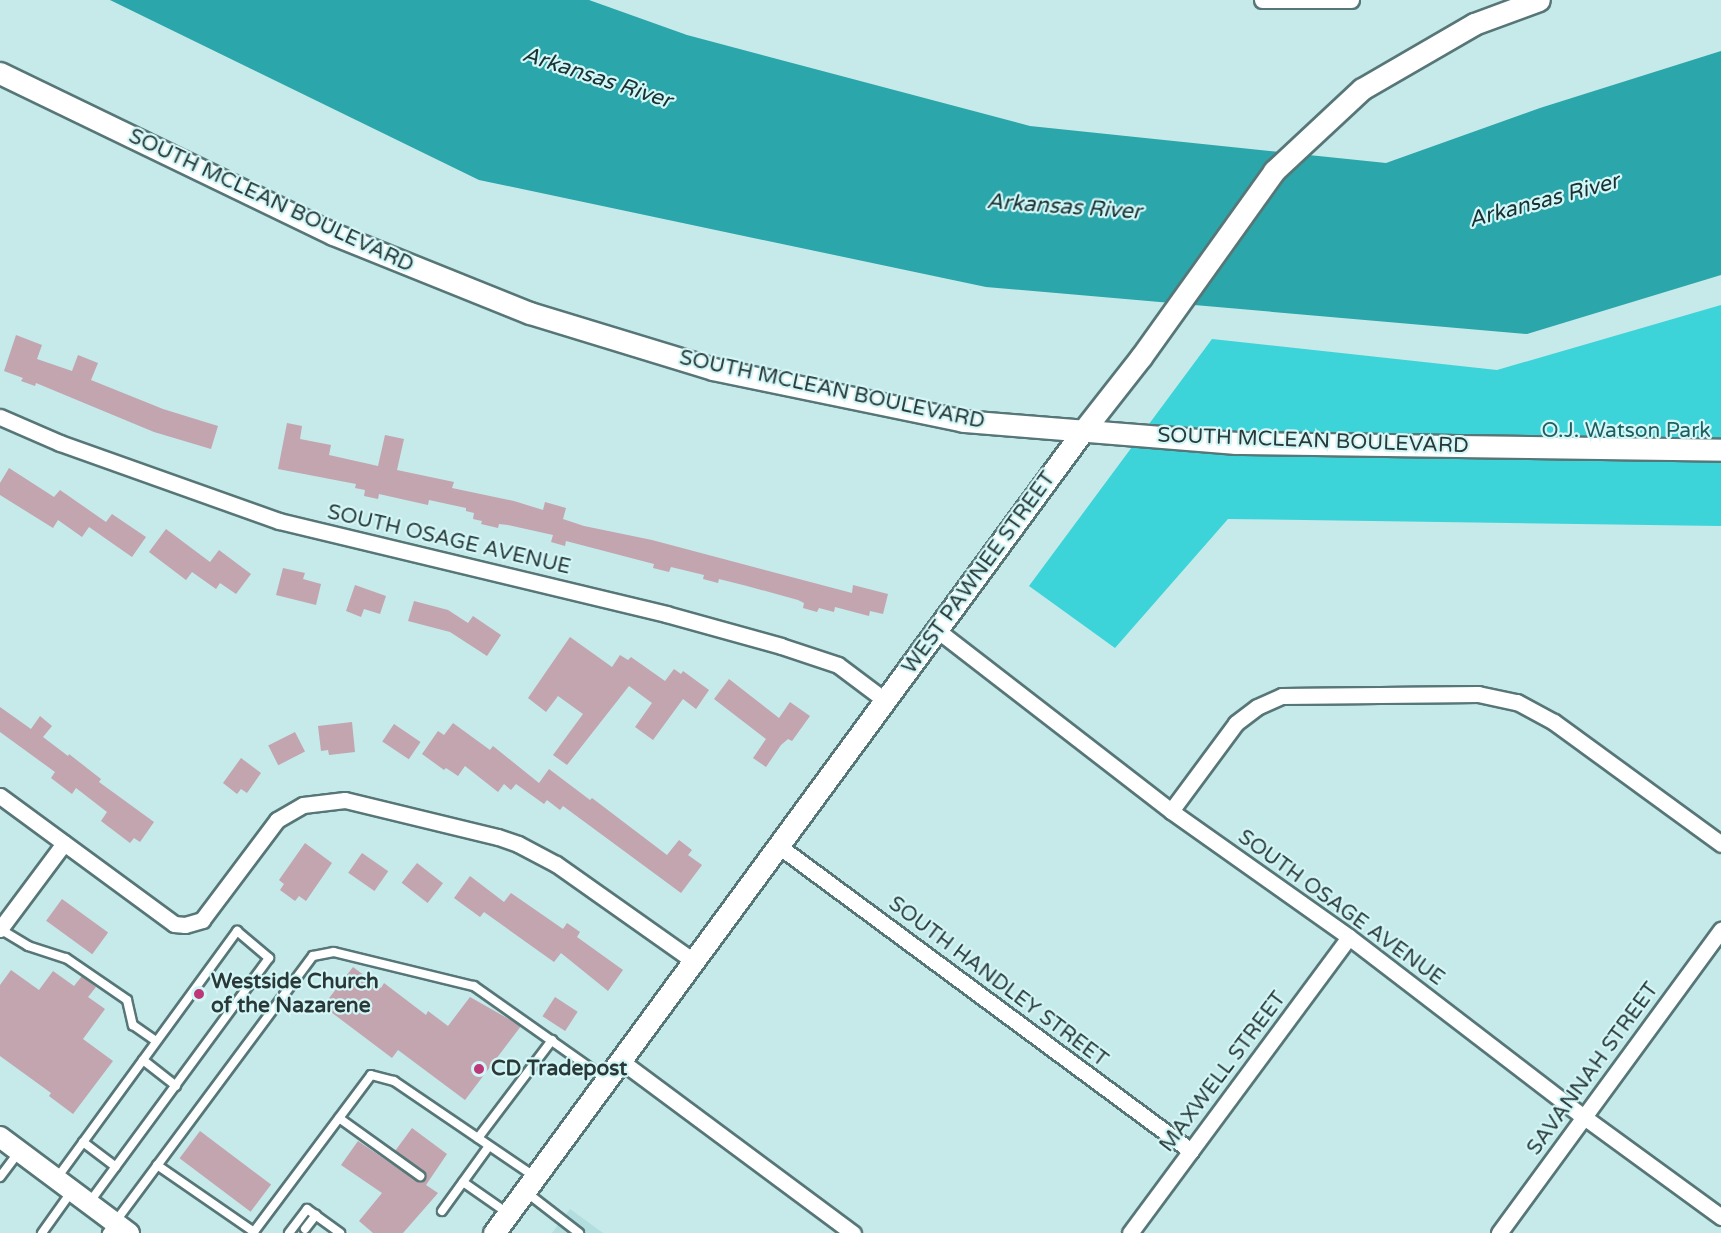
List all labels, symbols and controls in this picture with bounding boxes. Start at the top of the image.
water label: Arkansas River [519,42,675,114]
street label: SOUTH MCLEAN BOULEVARD [125,124,417,278]
water label: Arkansas River [1466,168,1622,234]
water label: Arkansas River [986,188,1142,226]
street label: SOUTH MCLEAN BOULEVARD [677,345,987,435]
park label: O.J. Watson Park [1541,418,1711,444]
street label: SOUTH MCLEAN BOULEVARD [1157,423,1469,459]
street label: WEST PAWNEE STREET [897,467,1061,679]
street label: SOUTH OSAGE AVENUE [325,500,573,580]
street label: SOUTH OSAGE AVENUE [1233,825,1449,991]
street label: SOUTH HANDLEY STREET [883,891,1113,1073]
place label: Westside Church of the Nazarene [211,969,379,1019]
street label: SAVANNAH STREET [1522,978,1664,1160]
marker: Westside Church of the Nazarene [192,987,206,1001]
street label: MAXWELL STREET [1154,987,1292,1157]
place label: CD Tradepost [491,1056,627,1082]
marker: CD Tradepost [472,1062,486,1076]

